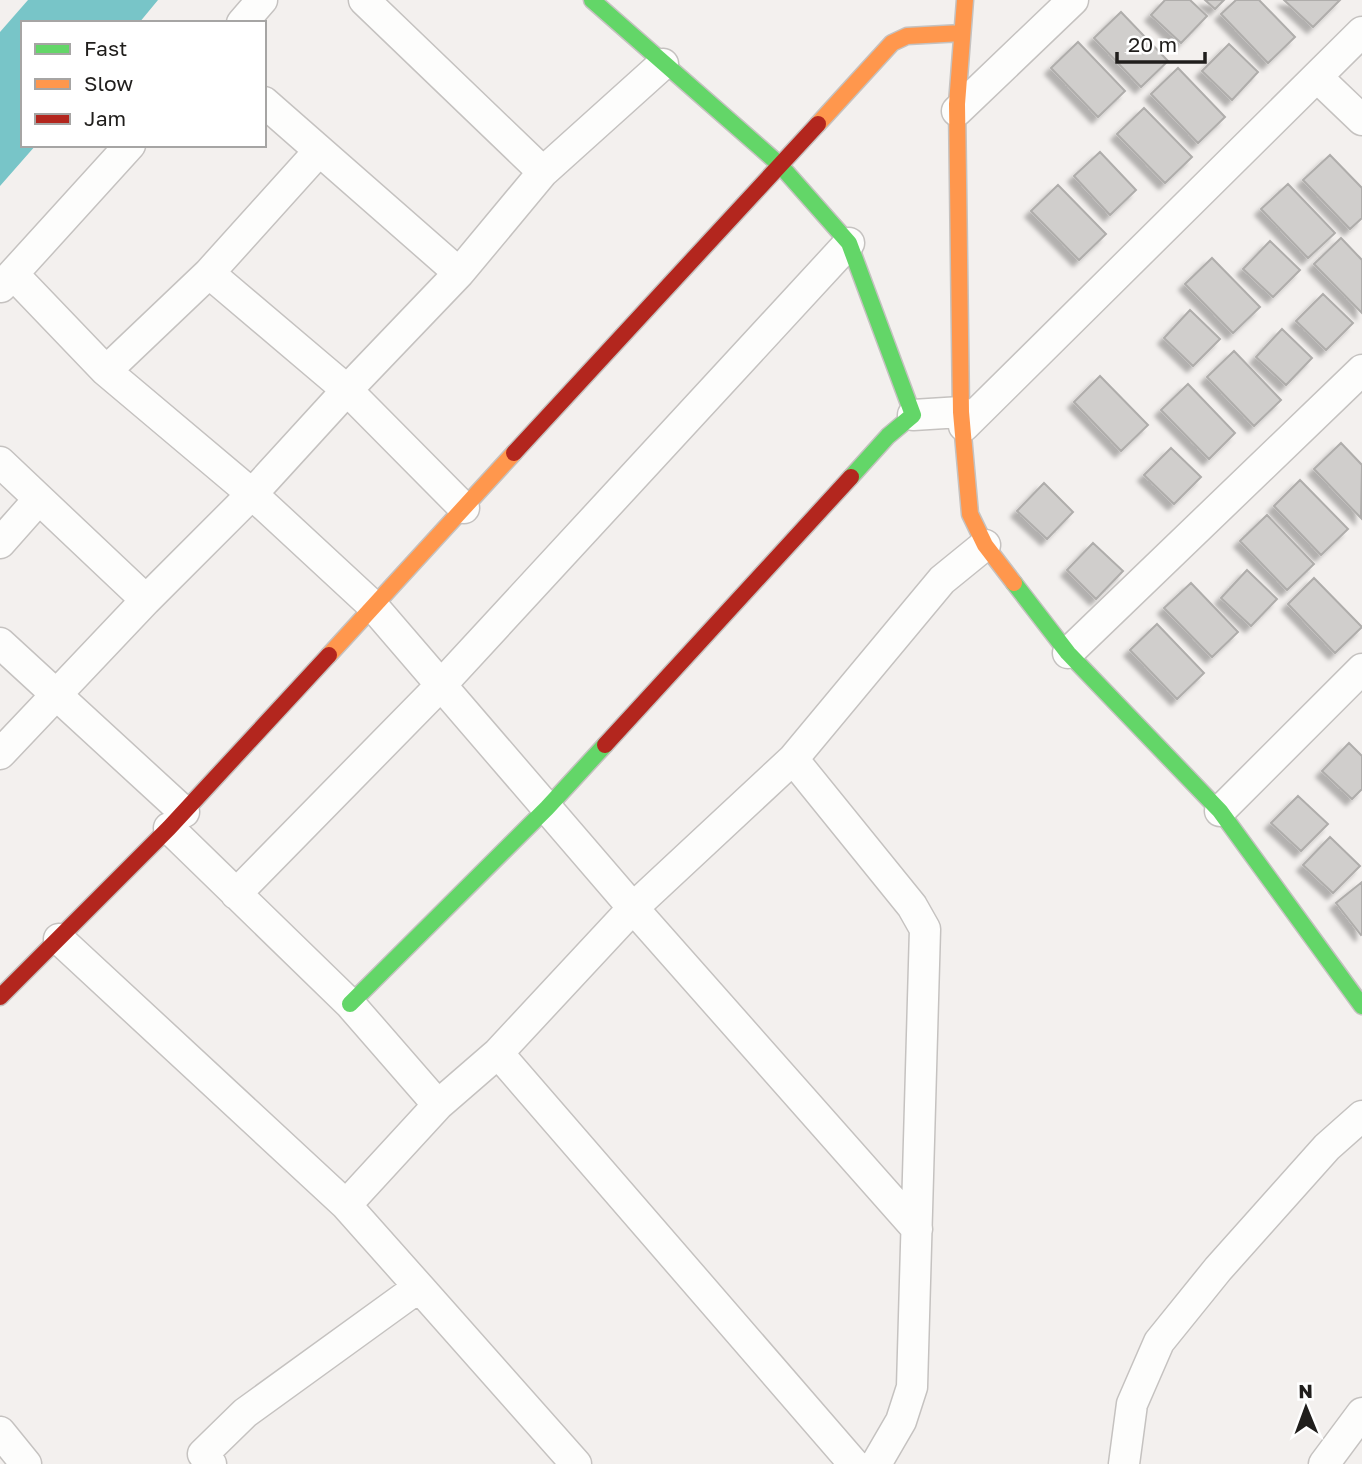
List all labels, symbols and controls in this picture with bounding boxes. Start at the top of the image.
legend [21,21,266,147]
scale bar [1117,21,1204,65]
text: 20 m [1128,31,1177,57]
text: Fast [84,35,127,61]
text: Slow [84,70,133,96]
text: Jam [84,105,126,131]
north arrow [1271,1373,1341,1443]
text: N [1298,1379,1313,1402]

